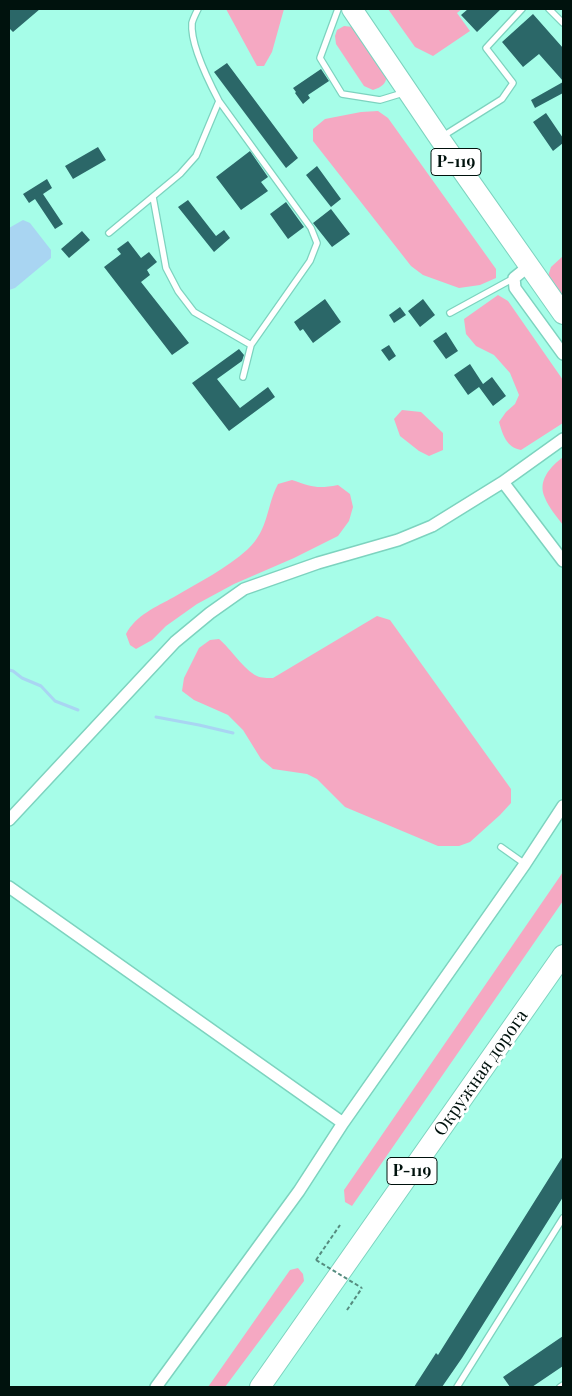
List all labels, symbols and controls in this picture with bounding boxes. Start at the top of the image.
road number: Р-119 [431,148,481,176]
street label: Окружная дорога [429,1006,533,1140]
road number: Р-119 [387,1158,437,1184]

